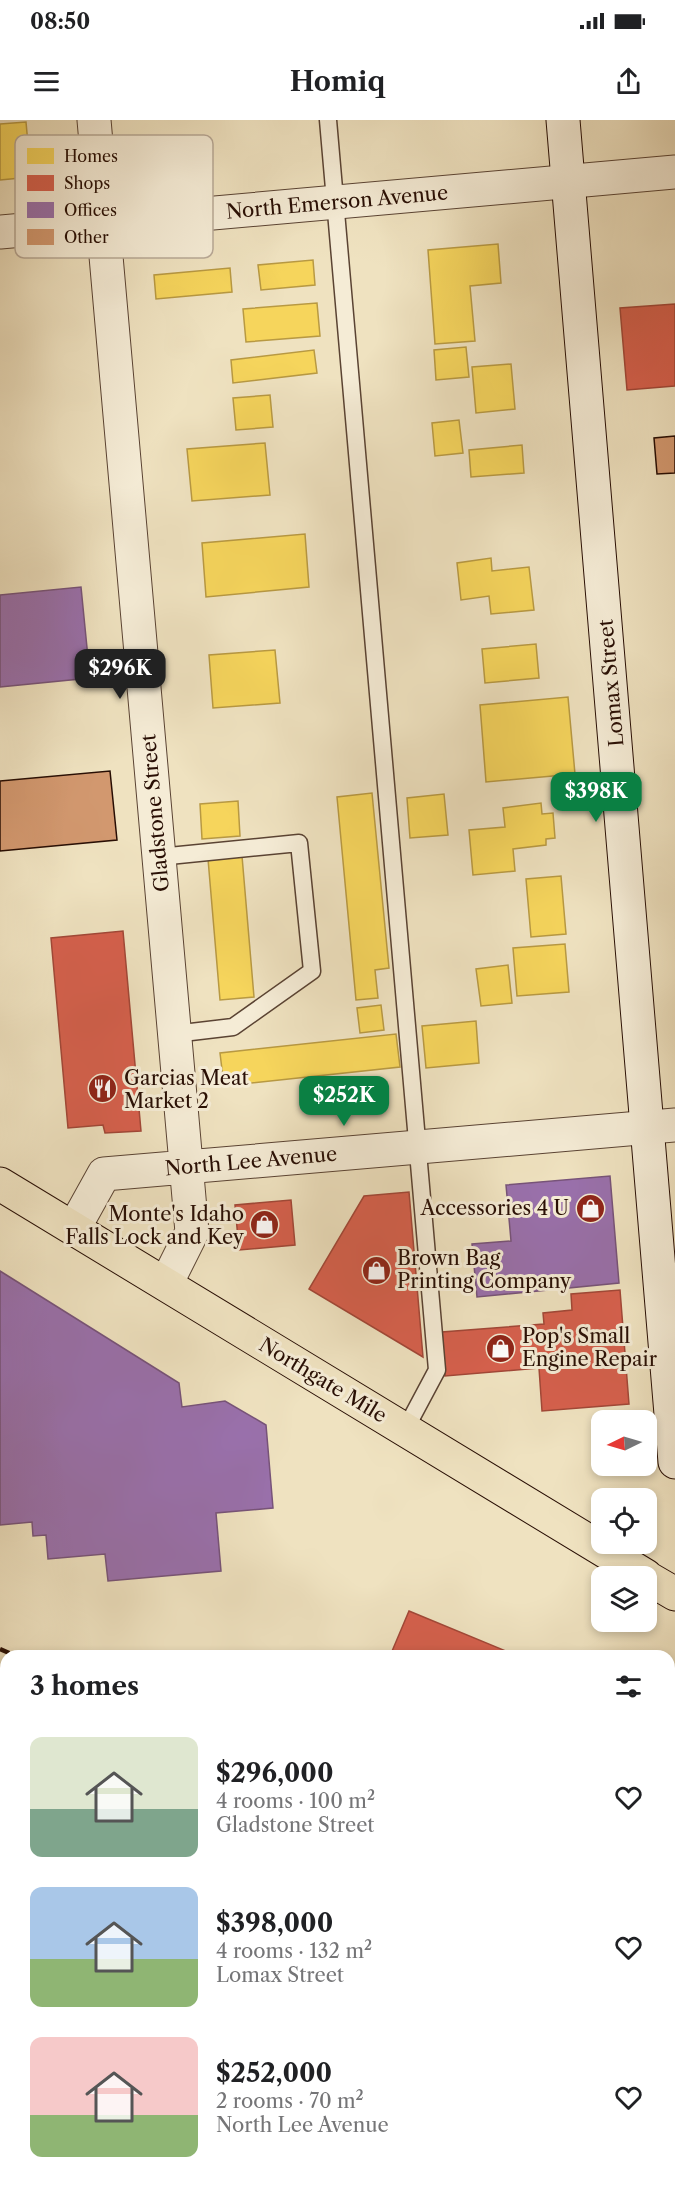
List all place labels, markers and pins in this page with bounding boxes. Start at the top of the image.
pin: $296K [78,649,162,700]
pin: $398K [554,772,638,823]
place label: Garcias Meat Market 2 [124,1066,249,1113]
restaurant icon: Garcias Meat Market 2 [87,1073,119,1105]
pin: $252K [302,1076,386,1127]
shop icon: Accessories 4 U [574,1192,606,1224]
place label: Accessories 4 U [420,1196,569,1220]
place label: Monte's Idaho Falls Lock and Key [65,1202,245,1249]
shop icon: Monte's Idaho Falls Lock and Key [249,1209,281,1241]
place label: Brown Bag Printing Company [397,1246,572,1293]
shop icon: Brown Bag Printing Company [360,1254,392,1286]
place label: Pop's Small Engine Repair [522,1324,658,1371]
shop icon: Pop's Small Engine Repair [485,1332,517,1364]

